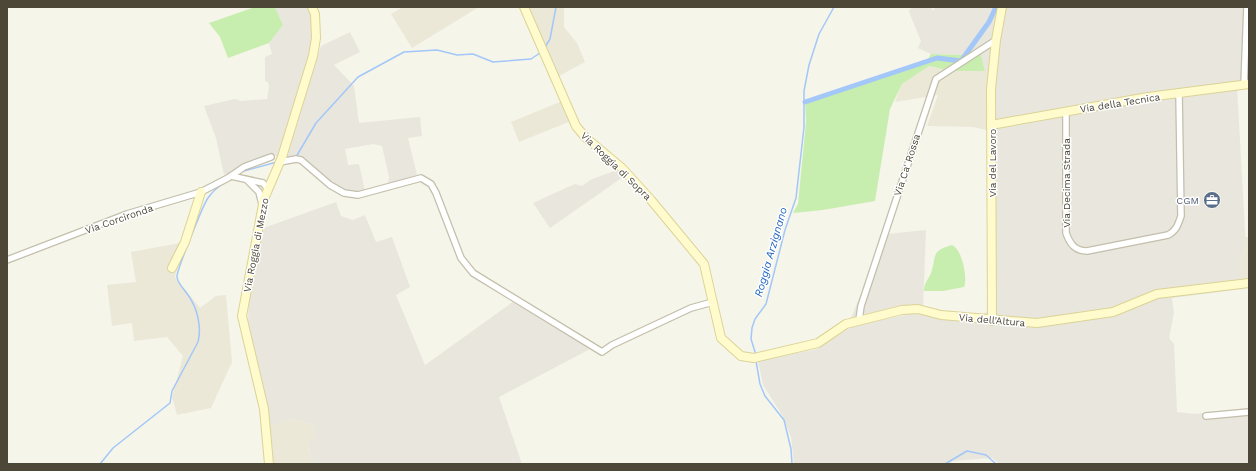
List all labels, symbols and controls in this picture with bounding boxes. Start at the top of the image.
street label: Via della Tecnica [1079,91,1161,115]
street label: Via del Lavoro [987,129,998,197]
street label: Via Roggia di Sopra [579,130,654,203]
street label: Via Ca' Rossa [892,132,922,197]
street label: Via Decima Strada [1061,138,1072,228]
office icon: CGM [1202,190,1222,210]
place label: CGM [1176,195,1199,206]
street label: Via Roggia di Mezzo [241,197,271,293]
street label: Via Corcironda [84,202,155,236]
water label: Roggia Arzignano [752,206,790,298]
street label: Via dell'Altura [958,312,1026,328]

